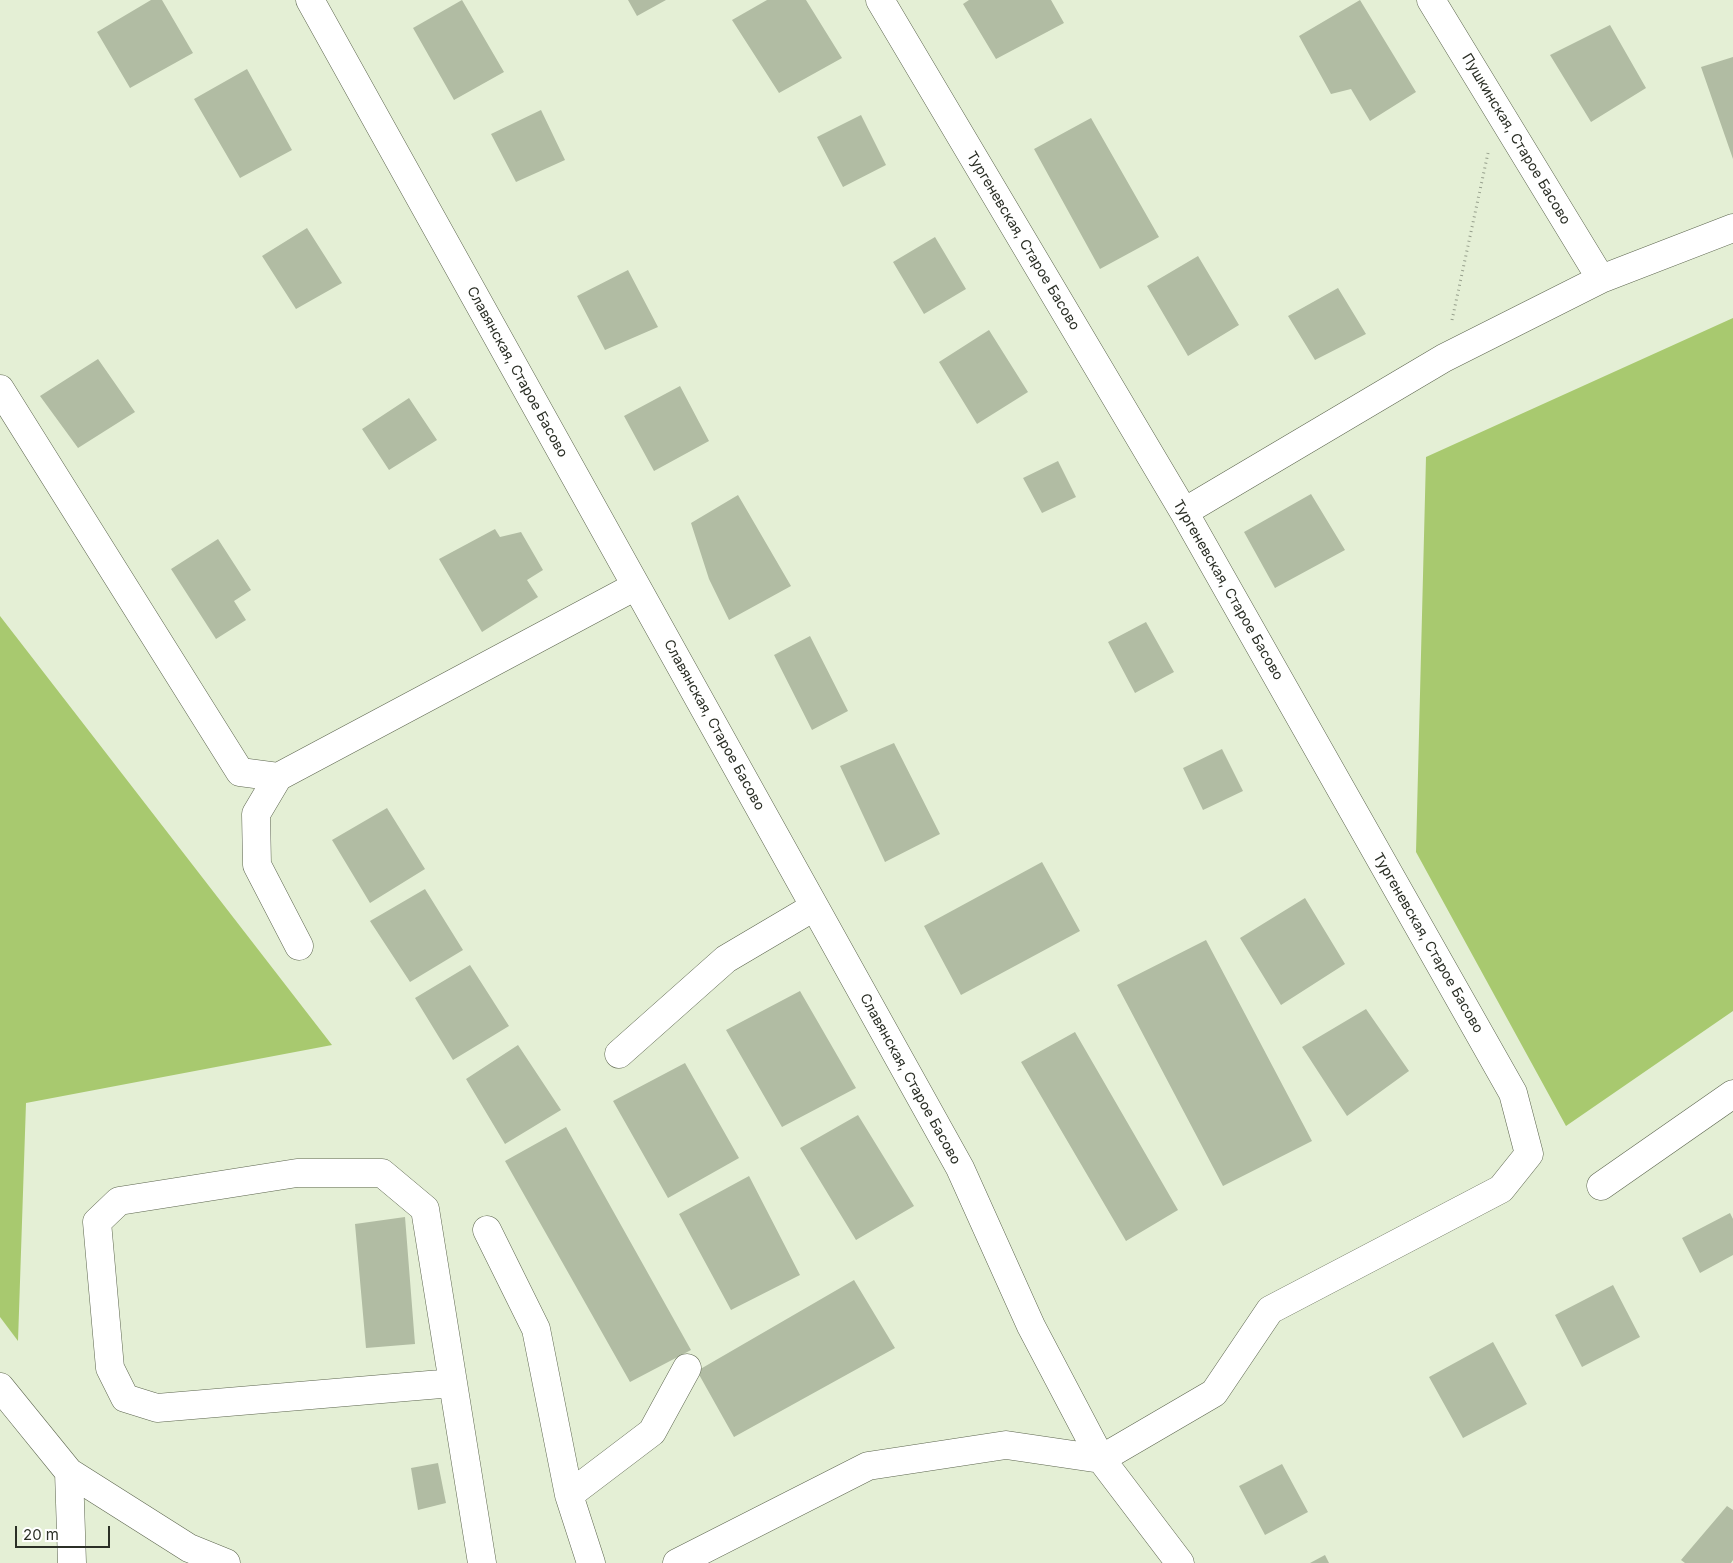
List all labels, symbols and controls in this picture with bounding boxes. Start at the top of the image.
street label: Пушкинская, Старое Басово [1458,50,1574,228]
street label: Тургеневская, Старое Басово [963,149,1083,333]
street label: Славянская, Старое Басово [463,284,571,460]
street label: Тургеневская, Старое Басово [1169,497,1287,683]
street label: Славянская, Старое Басово [660,637,768,813]
street label: Тургеневская, Старое Басово [1369,850,1487,1036]
street label: Славянская, Старое Басово [856,991,964,1167]
scale bar [18,1516,112,1548]
text: 20 m [23,1525,59,1544]

